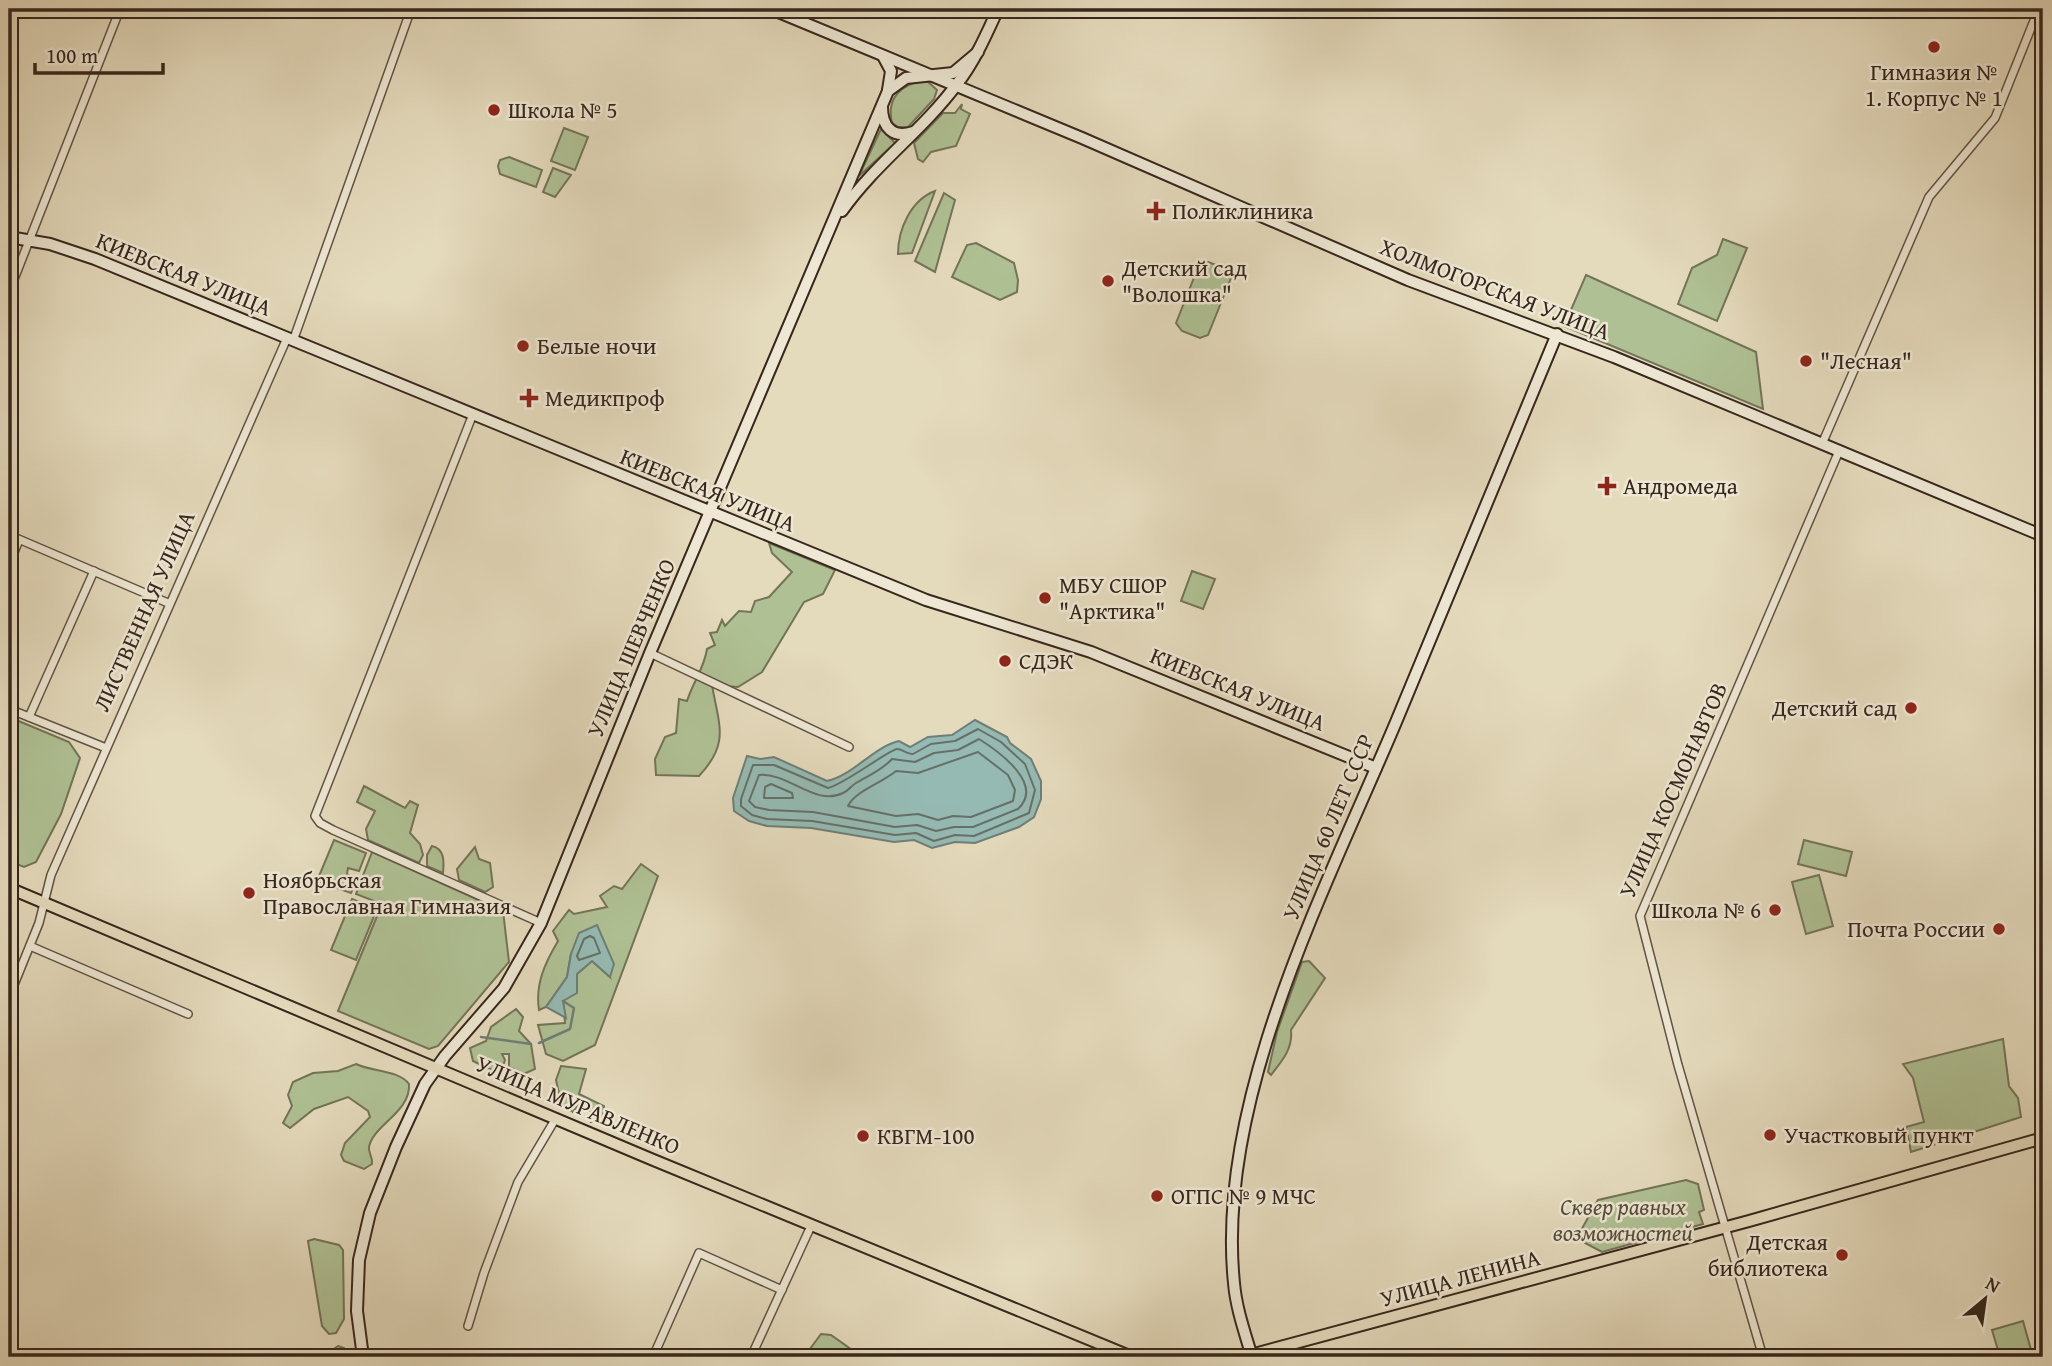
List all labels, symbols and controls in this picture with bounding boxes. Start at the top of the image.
scale bar [35,32,163,76]
marker: Гимназия № 1. Корпус № 1 [1926,39,1942,55]
text: 100 m [46,40,98,71]
place label: Гимназия № 1. Корпус № 1 [1865,55,2003,114]
place label: Школа № 5 [508,93,618,126]
marker: Школа № 5 [486,102,502,118]
place label: Поликлиника [1172,194,1313,227]
marker: Поликлиника [1146,201,1166,221]
street label: КИЕВСКАЯ УЛИЦА [92,223,277,324]
street label: ХОЛМОГОРСКАЯ УЛИЦА [1375,229,1615,348]
place label: Детский сад "Волошка" [1121,251,1247,310]
marker: Детский сад "Волошка" [1100,273,1116,289]
place label: Белые ночи [537,329,657,362]
marker: Белые ночи [515,338,531,354]
place label: "Лесная" [1820,344,1912,377]
marker: "Лесная" [1798,353,1814,369]
place label: Медикпроф [545,381,665,414]
marker: Медикпроф [519,388,539,408]
street label: КИЕВСКАЯ УЛИЦА [616,439,801,540]
place label: Андромеда [1623,469,1738,502]
marker: Андромеда [1597,476,1617,496]
street label: ЛИСТВЕННАЯ УЛИЦА [85,505,203,716]
street label: УЛИЦА ШЕВЧЕНКО [578,553,683,742]
place label: МБУ СШОР "Арктика" [1059,568,1167,627]
marker: МБУ СШОР "Арктика" [1037,590,1053,606]
street label: КИЕВСКАЯ УЛИЦА [1146,638,1331,739]
place label: СДЭК [1019,644,1073,677]
marker: СДЭК [997,653,1013,669]
street label: УЛИЦА КОСМОНАВТОВ [1610,677,1735,903]
place label: Детский сад [1771,691,1897,724]
marker: Детский сад [1903,700,1919,716]
street label: УЛИЦА 60 ЛЕТ СССР [1273,729,1382,925]
place label: Ноябрьская Православная Гимназия [263,863,511,922]
marker: Ноябрьская Православная Гимназия [241,885,257,901]
place label: Школа № 6 [1651,893,1761,926]
marker: Школа № 6 [1767,902,1783,918]
place label: Почта России [1847,912,1985,945]
marker: Почта России [1991,921,2007,937]
street label: УЛИЦА МУРАВЛЕНКО [471,1047,685,1163]
place label: Участковый пункт [1784,1118,1974,1151]
place label: КВГМ-100 [877,1119,975,1152]
marker: Участковый пункт [1762,1127,1778,1143]
marker: КВГМ-100 [855,1128,871,1144]
place label: ОГПС № 9 МЧС [1171,1179,1316,1212]
marker: ОГПС № 9 МЧС [1149,1188,1165,1204]
park label: Сквер равных возможностей [1553,1190,1693,1249]
place label: Детская библиотека [1708,1225,1828,1284]
street label: УЛИЦА ЛЕНИНА [1376,1240,1543,1315]
marker: Детская библиотека [1834,1247,1850,1263]
north arrow [1951,1264,2021,1334]
text: N [1981,1269,2006,1300]

